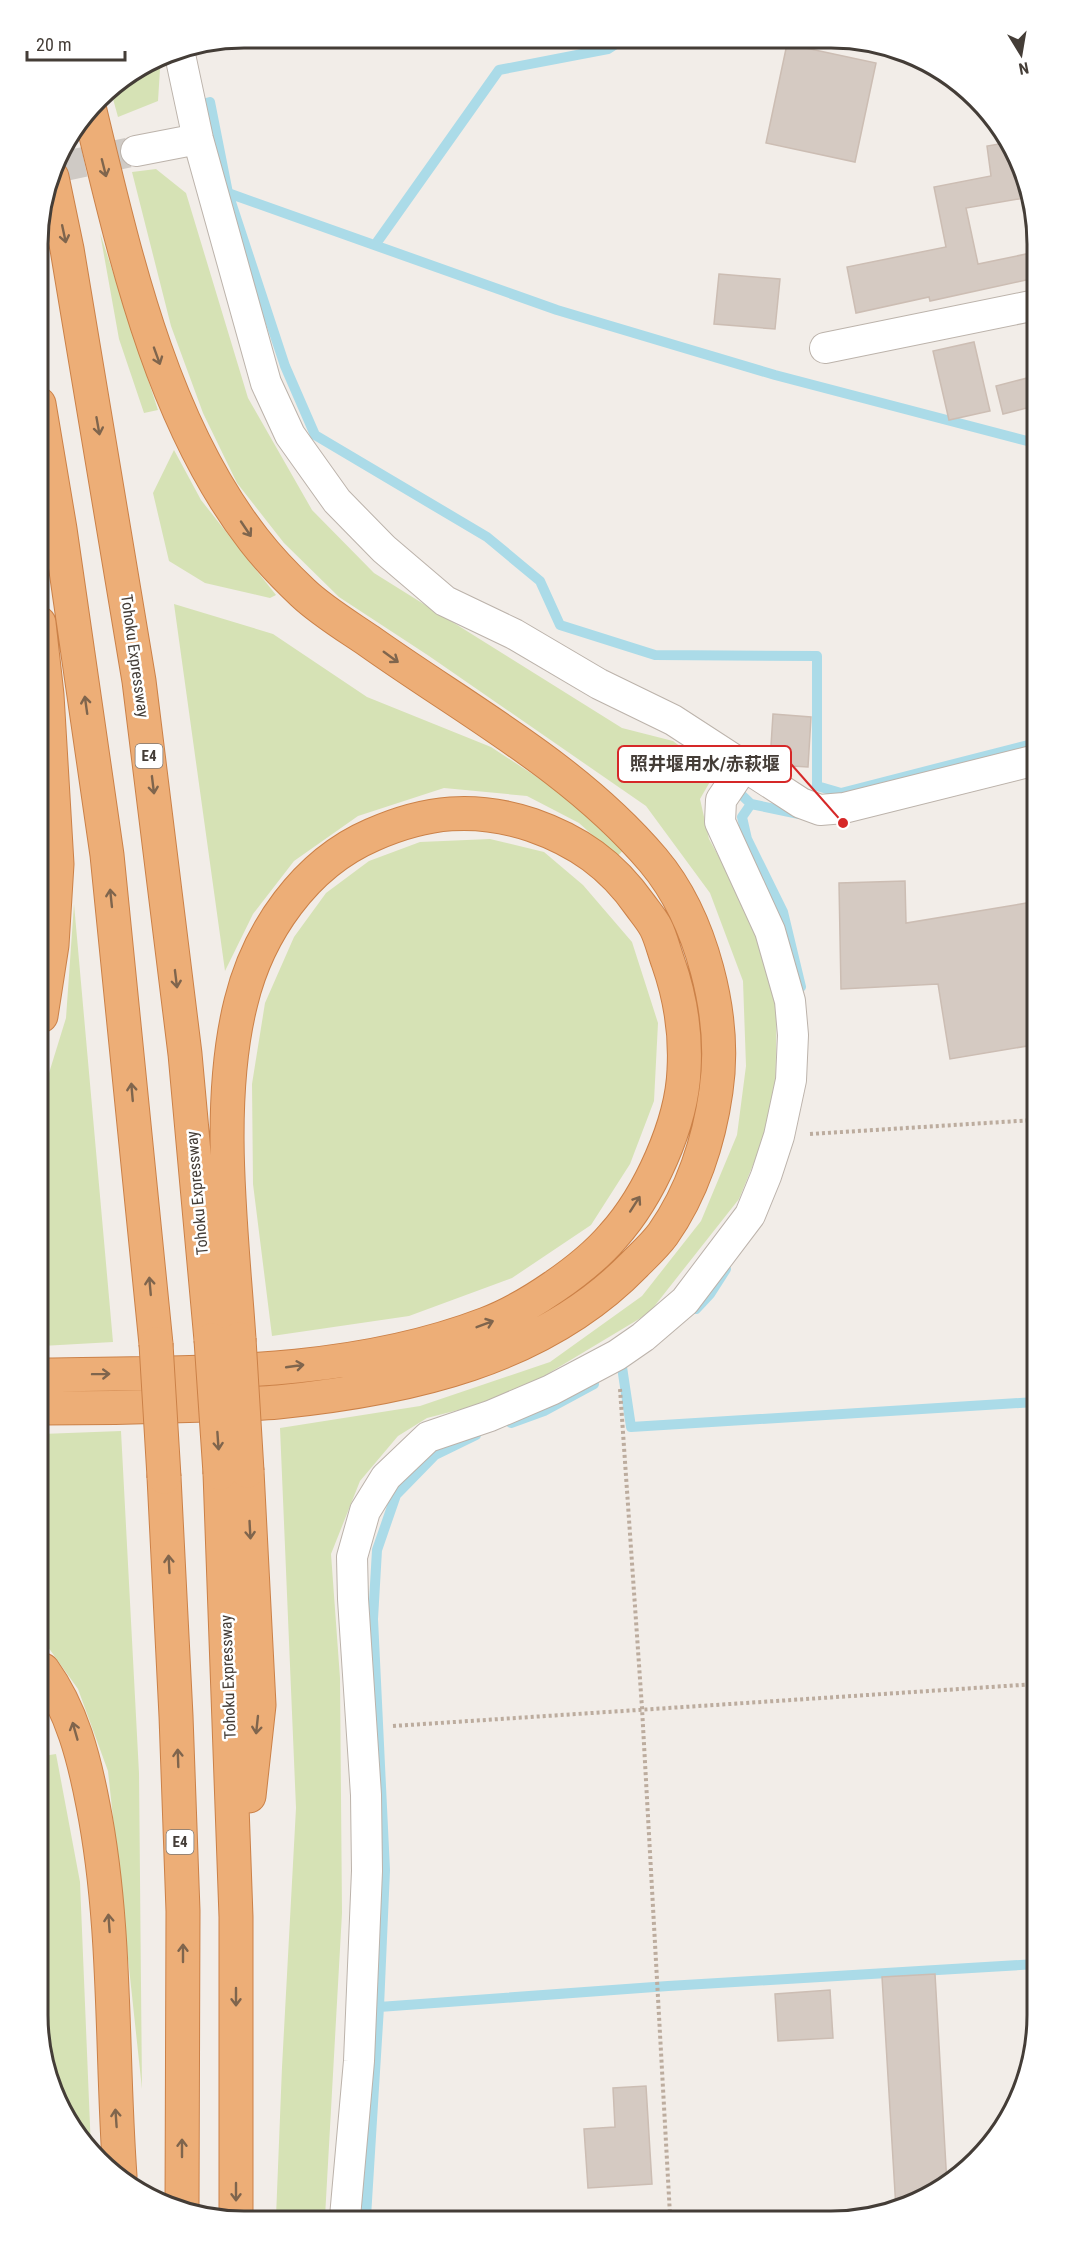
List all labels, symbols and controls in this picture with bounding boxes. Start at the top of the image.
scale bar [27,24,124,62]
north arrow [991,24,1051,84]
text: 20 m [36,34,71,55]
text: N [1017,58,1030,78]
one-way arrow [99,158,111,177]
one-way arrow [59,224,70,244]
one-way arrow [153,346,164,365]
one-way arrow [93,416,104,436]
one-way arrow [240,520,252,536]
street label: Tohoku Expressway [117,593,153,719]
one-way arrow [382,651,399,663]
one-way arrow [80,696,91,715]
road number: E4 [136,744,162,768]
callout: 照井堰用水/赤萩堰 [618,746,791,782]
text: 照井堰用水/赤萩堰 [630,753,780,774]
one-way arrow [147,775,158,795]
one-way arrow [106,889,117,909]
one-way arrow [171,968,182,988]
one-way arrow [126,1083,137,1103]
street label: Tohoku Expressway [182,1130,212,1256]
one-way arrow [629,1196,641,1213]
one-way arrow [144,1277,155,1297]
one-way arrow [475,1318,494,1329]
one-way arrow [285,1360,305,1371]
one-way arrow [90,1368,110,1380]
one-way arrow [213,1430,224,1450]
one-way arrow [245,1519,256,1539]
one-way arrow [163,1554,174,1574]
street label: Tohoku Expressway [216,1614,240,1739]
one-way arrow [251,1714,262,1734]
one-way arrow [68,1722,80,1741]
one-way arrow [172,1749,183,1769]
road number: E4 [166,1830,194,1854]
one-way arrow [103,1914,114,1933]
one-way arrow [177,1944,188,1964]
one-way arrow [230,1986,242,2006]
one-way arrow [110,2108,121,2128]
one-way arrow [176,2139,188,2159]
one-way arrow [230,2181,242,2201]

